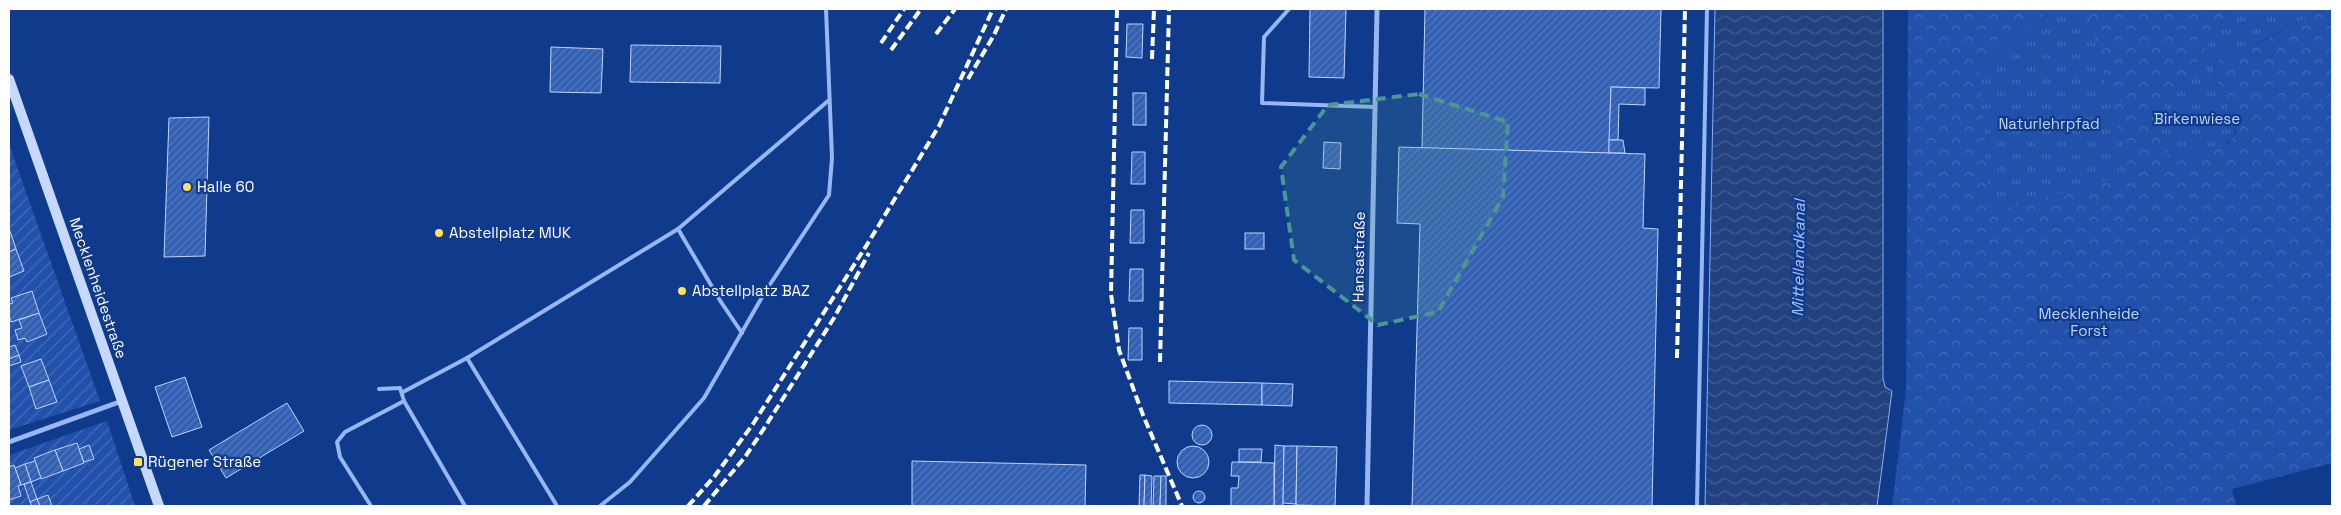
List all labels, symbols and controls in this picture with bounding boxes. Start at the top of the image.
park label: Birkenwiese [2154,109,2240,128]
park label: Naturlehrpfad [1998,114,2100,133]
place label: Halle 60 [197,177,254,196]
marker: Halle 60 [181,181,193,193]
water label: Mittellandkanal [1787,197,1810,317]
street label: Hansastraße [1348,211,1369,303]
street label: Mecklenheidestraße [65,215,132,361]
place label: Abstellplatz MUK [449,223,571,242]
marker: Abstellplatz MUK [433,227,445,239]
place label: Abstellplatz BAZ [692,281,810,300]
marker: Abstellplatz BAZ [676,285,688,297]
park label: Mecklenheide Forst [2039,304,2140,340]
place label: Rügener Straße [148,452,261,471]
marker: Rügener Straße [132,456,144,468]

